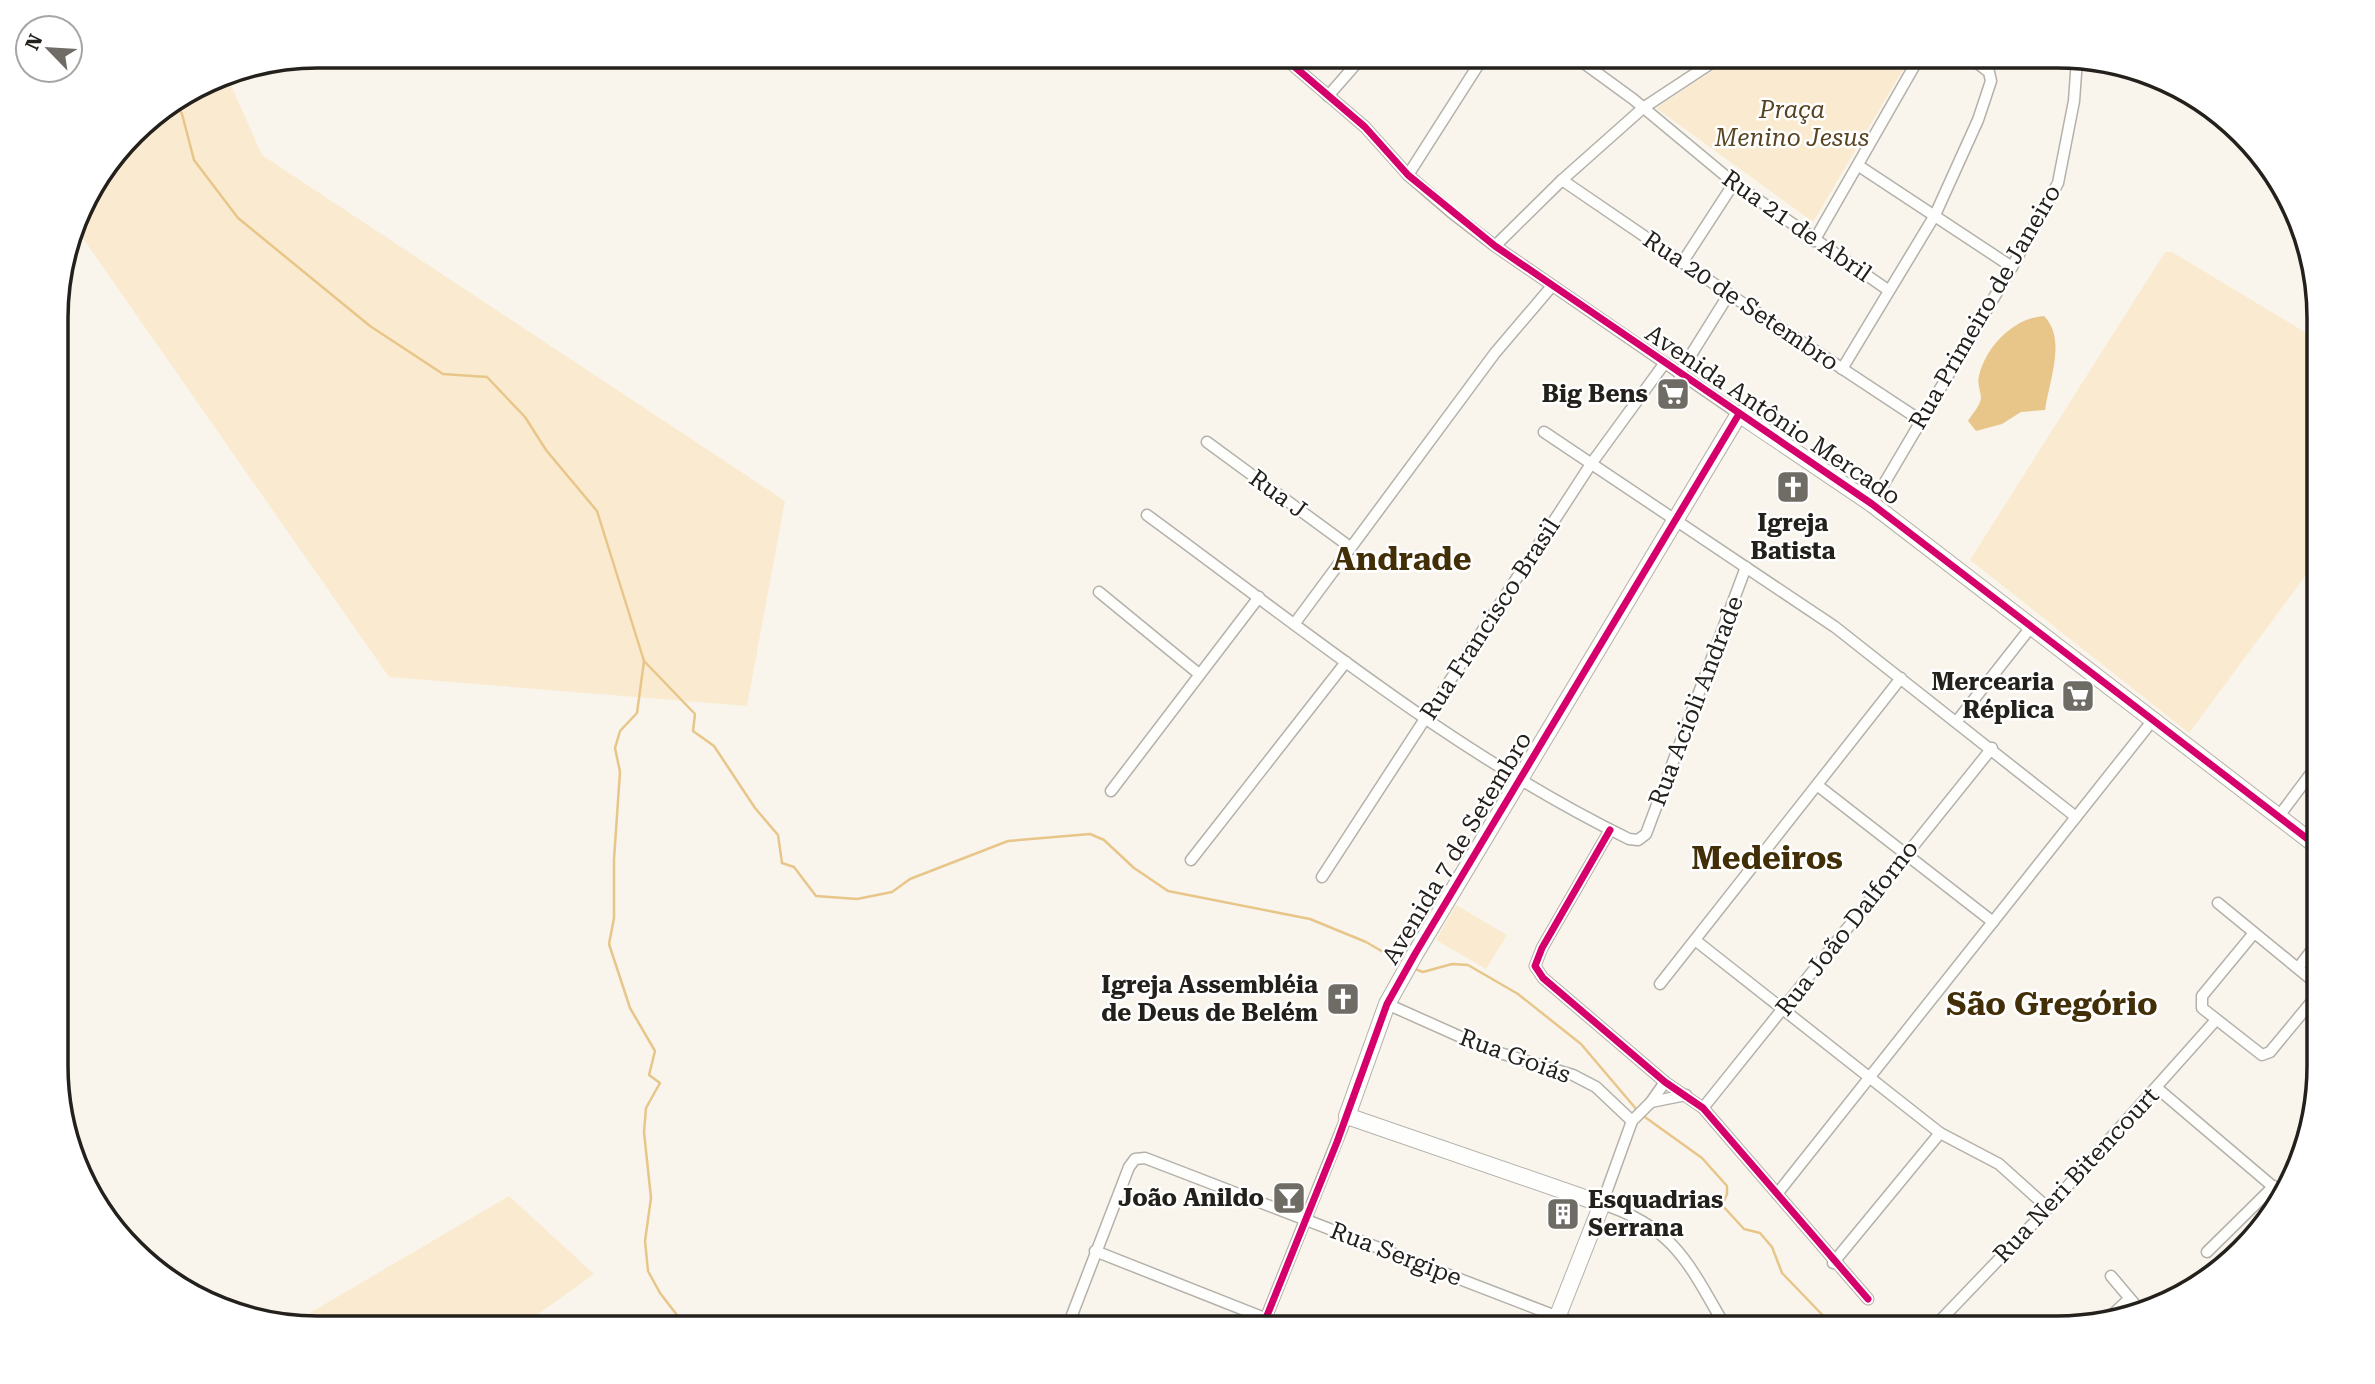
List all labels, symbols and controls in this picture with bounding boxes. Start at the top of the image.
north arrow [14,14,84,84]
text: N [21,30,48,54]
park label: Praça Menino Jesus [1714,96,1869,152]
street label: Rua 21 de Abril [1717,164,1877,288]
street label: Rua Primeiro de Janeiro [1903,180,2067,434]
street label: Rua 20 de Setembro [1638,225,1844,377]
street label: Avenida Antônio Mercado [1640,319,1906,511]
supermarket icon: Big Bens [1654,375,1692,413]
place label: Big Bens [1542,380,1648,408]
street label: Rua J [1244,464,1312,524]
church icon: Igreja Batista [1774,468,1812,506]
place label: Igreja Batista [1750,509,1836,565]
street label: Rua Francisco Brasil [1414,513,1566,725]
district label: Andrade [1333,540,1471,578]
street label: Rua Acioli Andrade [1643,592,1749,810]
place label: Mercearia Réplica [1931,668,2054,724]
supermarket icon: Mercearia Réplica [2059,677,2097,715]
street label: Avenida 7 de Setembro [1376,727,1538,969]
street label: Rua João Dalforno [1770,835,1924,1021]
district label: Medeiros [1691,839,1843,877]
place label: Igreja Assembléia de Deus de Belém [1101,971,1318,1027]
church icon: Igreja Assembléia de Deus de Belém [1324,980,1362,1018]
district label: São Gregório [1946,985,2158,1023]
street label: Rua Goiás [1456,1023,1574,1089]
street label: Rua Neri Bitencourt [1988,1082,2164,1268]
bar icon: João Anildo [1270,1179,1308,1217]
place label: João Anildo [1118,1184,1264,1212]
place label: Esquadrias Serrana [1588,1186,1724,1242]
building icon: Esquadrias Serrana [1544,1195,1582,1233]
street label: Rua Sergipe [1326,1216,1466,1292]

